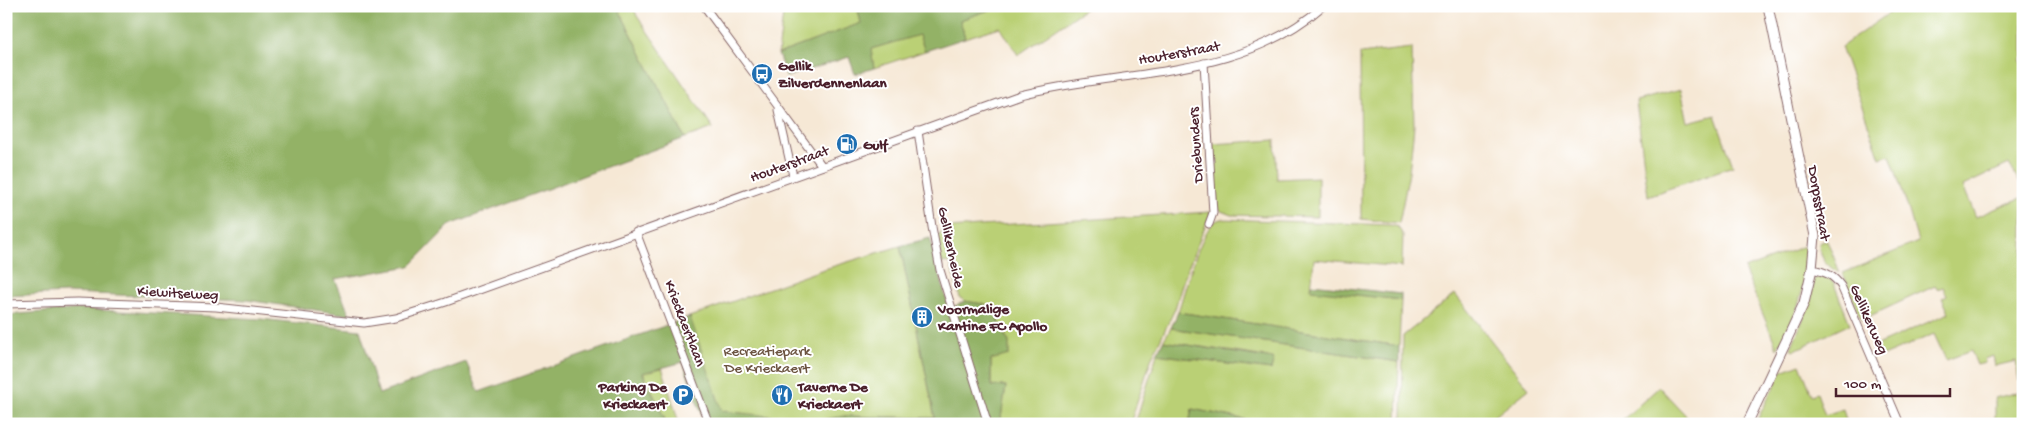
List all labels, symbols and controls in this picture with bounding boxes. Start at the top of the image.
street label: Houterstraat [1137,38,1223,70]
place label: Gellik Zilverdennenlaan [778,58,888,93]
bus stop icon: Gellik Zilverdennenlaan [750,62,774,86]
street label: Driebunders [1185,106,1209,184]
fuel station icon: Gulf [835,132,859,156]
place label: Gulf [863,137,889,155]
street label: Houterstraat [748,142,833,187]
street label: Dorpsstraat [1802,164,1834,244]
street label: Gellikerheide [933,205,967,290]
street label: Krieckaertlaan [659,278,709,369]
street label: Gellikerweg [1845,282,1892,358]
street label: Kiewitseweg [137,283,219,305]
place label: Voormalige Kantine FC Apollo [937,301,1047,336]
building icon: Voormalige Kantine FC Apollo [910,305,934,329]
park label: Recreatiepark De Krieckaert [724,343,812,378]
scale bar [1836,365,1950,397]
text: 100 m [1843,376,1882,394]
place label: Parking De Krieckaert [597,379,669,414]
place label: Taverne De Krieckaert [797,379,869,414]
parking icon: Parking De Krieckaert [671,383,695,407]
restaurant icon: Taverne De Krieckaert [770,383,794,407]

